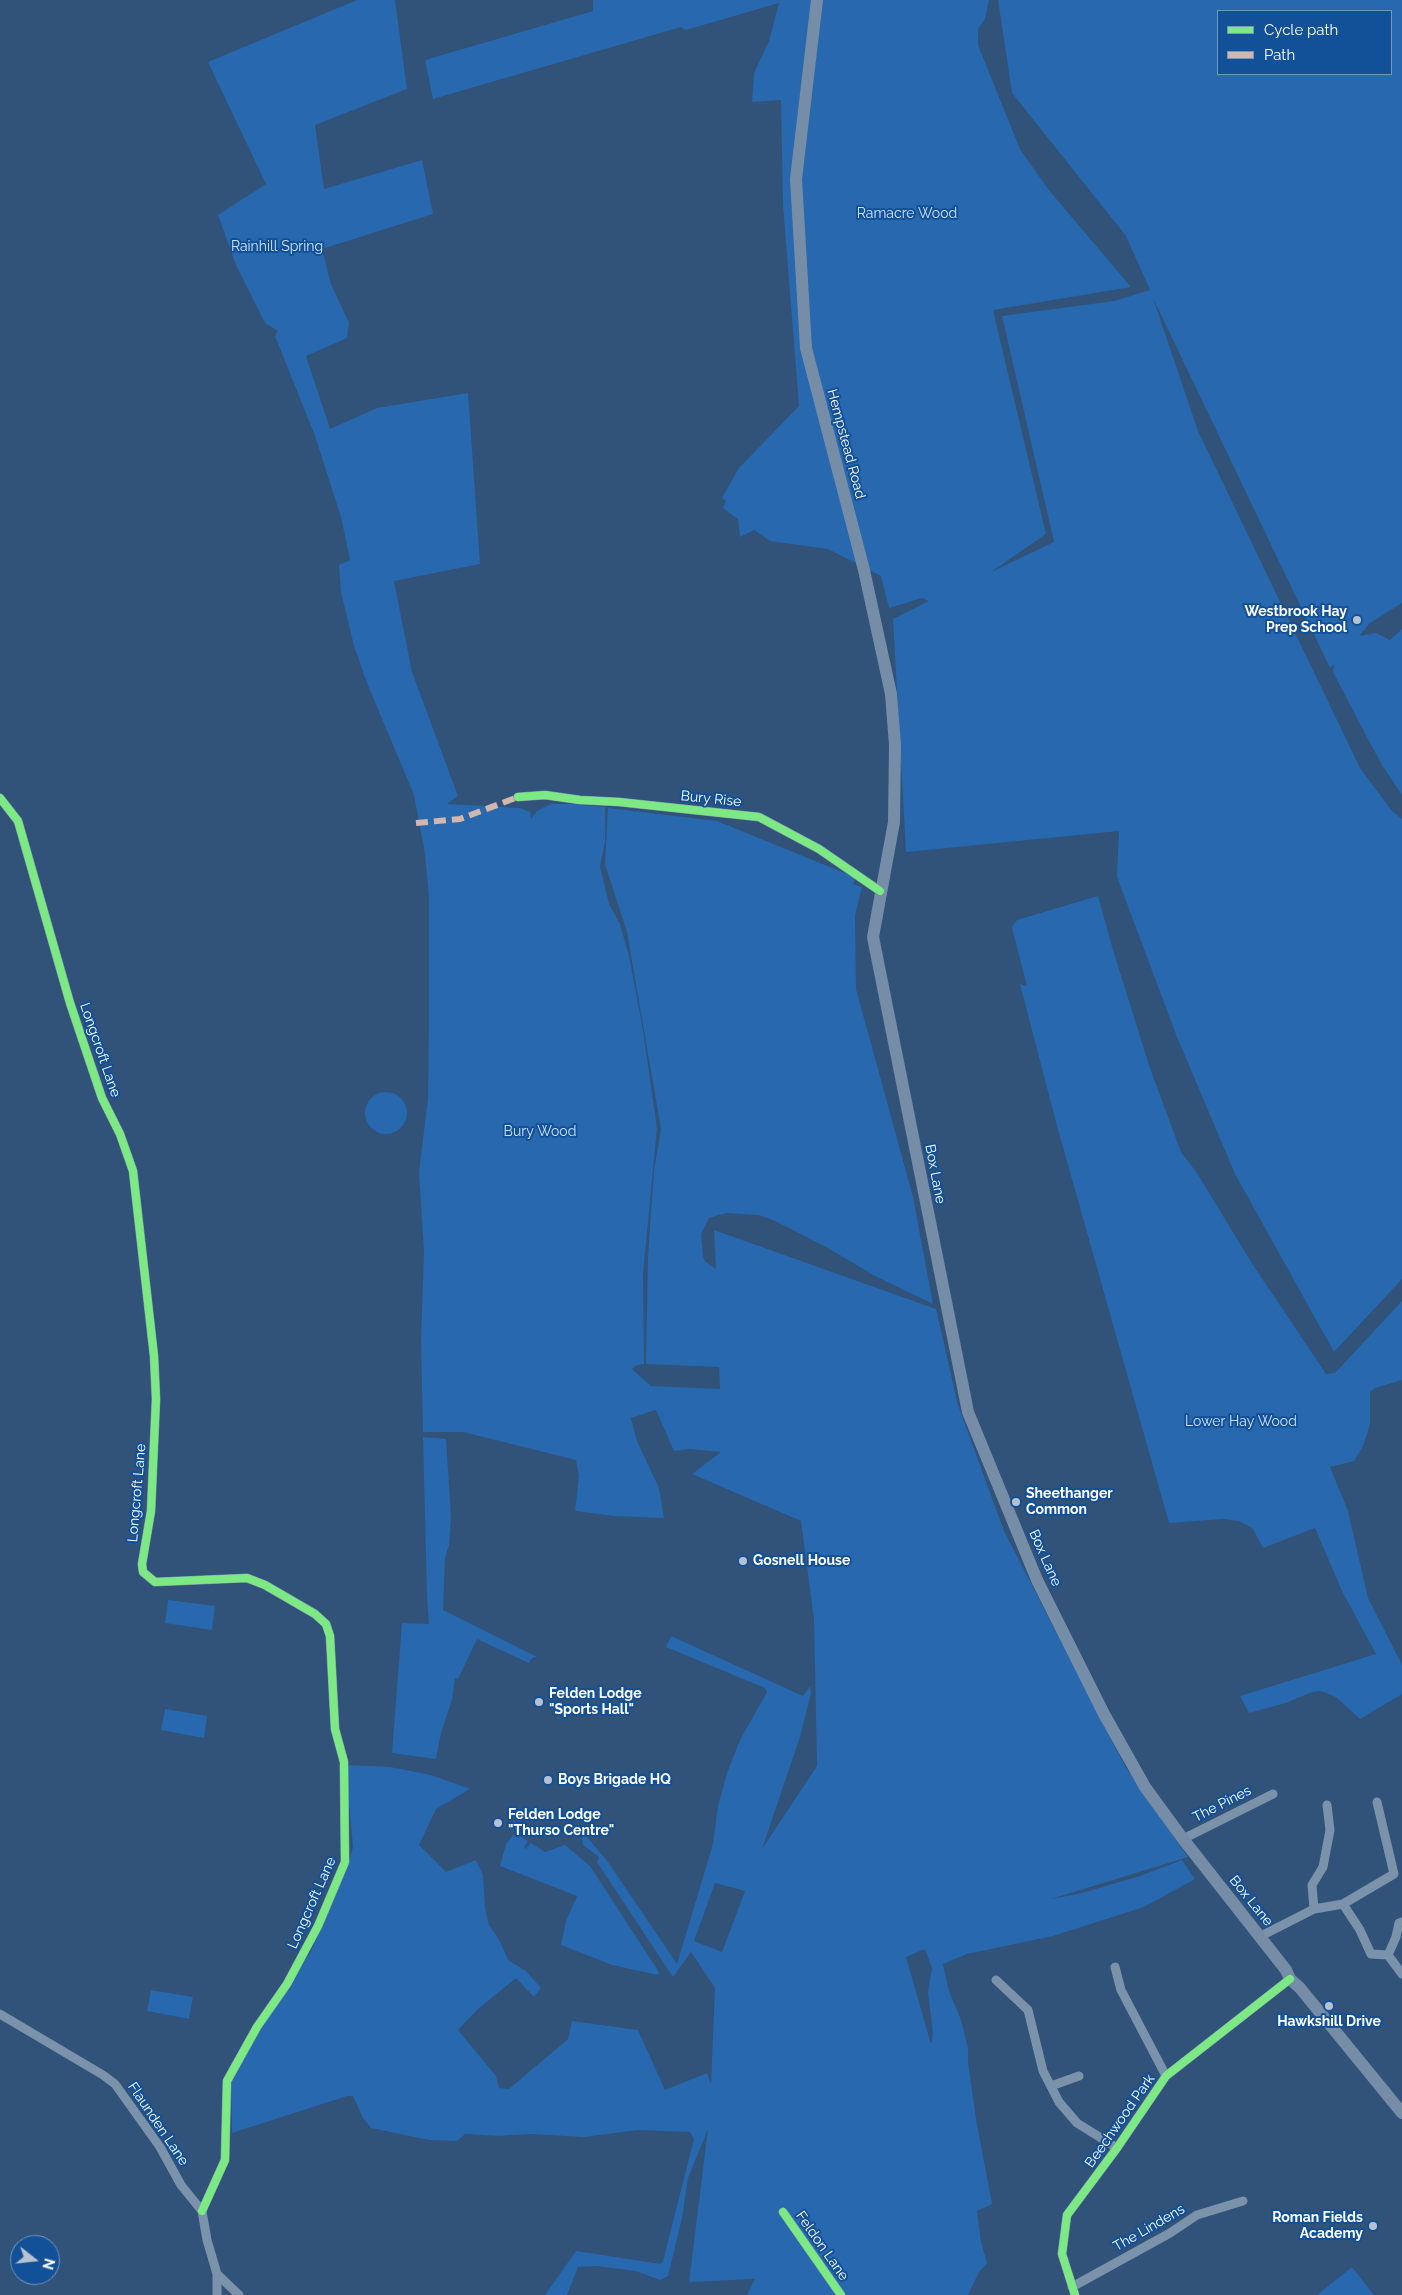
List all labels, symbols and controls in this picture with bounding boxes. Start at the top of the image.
legend [1217,10,1392,75]
text: Cycle path [1264,21,1338,39]
text: Path [1264,46,1295,64]
park label: Ramacre Wood [857,206,957,222]
park label: Rainhill Spring [231,239,323,255]
street label: Hempstead Road [823,387,869,501]
place label: Westbrook Hay Prep School [1244,604,1347,636]
marker: Westbrook Hay Prep School [1351,614,1363,626]
street label: Bury Rise [680,787,742,811]
street label: Longcroft Lane [76,1001,124,1099]
park label: Bury Wood [504,1124,576,1140]
street label: Box Lane [921,1143,949,1205]
park label: Lower Hay Wood [1185,1414,1297,1430]
street label: Longcroft Lane [124,1443,150,1543]
place label: Sheethanger Common [1026,1486,1113,1518]
marker: Sheethanger Common [1010,1496,1022,1508]
street label: Box Lane [1025,1527,1065,1589]
place label: Gosnell House [753,1553,850,1569]
marker: Gosnell House [737,1555,749,1567]
place label: Felden Lodge "Sports Hall" [549,1686,642,1718]
marker: Felden Lodge "Sports Hall" [533,1696,545,1708]
place label: Boys Brigade HQ [558,1772,671,1788]
marker: Boys Brigade HQ [542,1774,554,1786]
street label: The Pines [1190,1782,1254,1826]
place label: Felden Lodge "Thurso Centre" [508,1807,614,1840]
marker: Felden Lodge "Thurso Centre" [492,1817,504,1829]
street label: Longcroft Lane [284,1854,340,1952]
street label: Box Lane [1226,1872,1276,1930]
marker: Hawkshill Drive [1323,2000,1335,2012]
place label: Hawkshill Drive [1277,2014,1381,2030]
street label: Beechwood Park [1082,2071,1158,2171]
street label: Flaunden Lane [124,2079,192,2169]
street label: The Lindens [1110,2201,1188,2255]
street label: Feldon Lane [792,2208,852,2284]
place label: Roman Fields Academy [1272,2210,1363,2242]
marker: Roman Fields Academy [1367,2220,1379,2232]
north arrow [10,2235,60,2285]
text: N [39,2257,58,2271]

